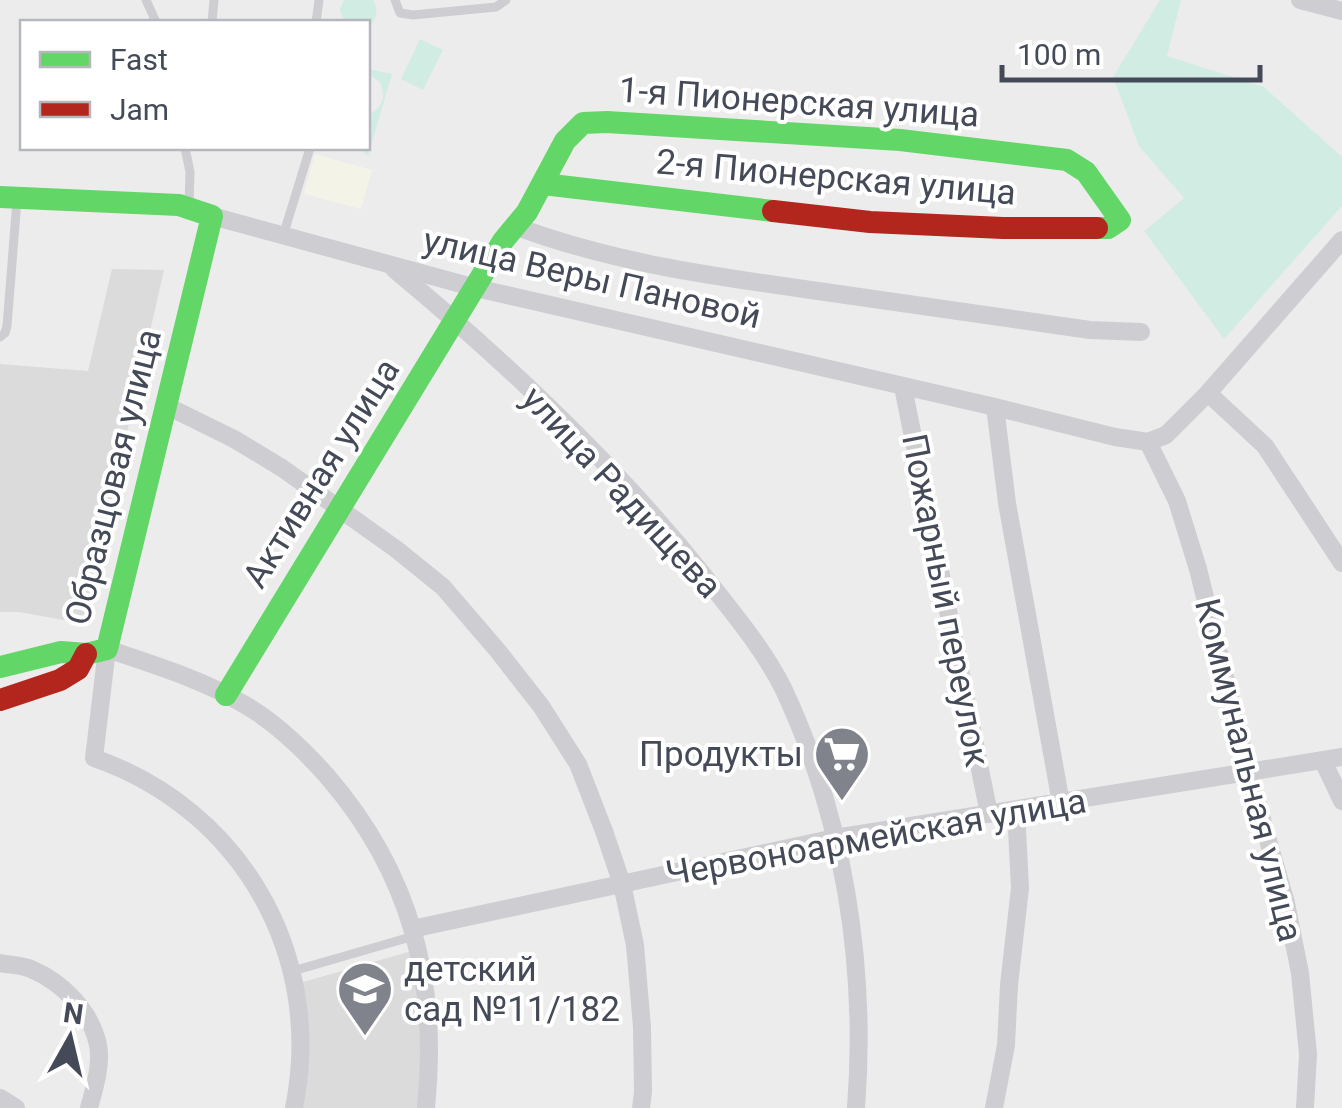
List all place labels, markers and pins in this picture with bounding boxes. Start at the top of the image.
supermarket icon: Продукты [812,724,872,803]
place label: Продукты [639,734,803,775]
place label: детский сад №11/182 [404,949,620,1030]
school or university icon: детский сад №11/182 [335,959,395,1038]

